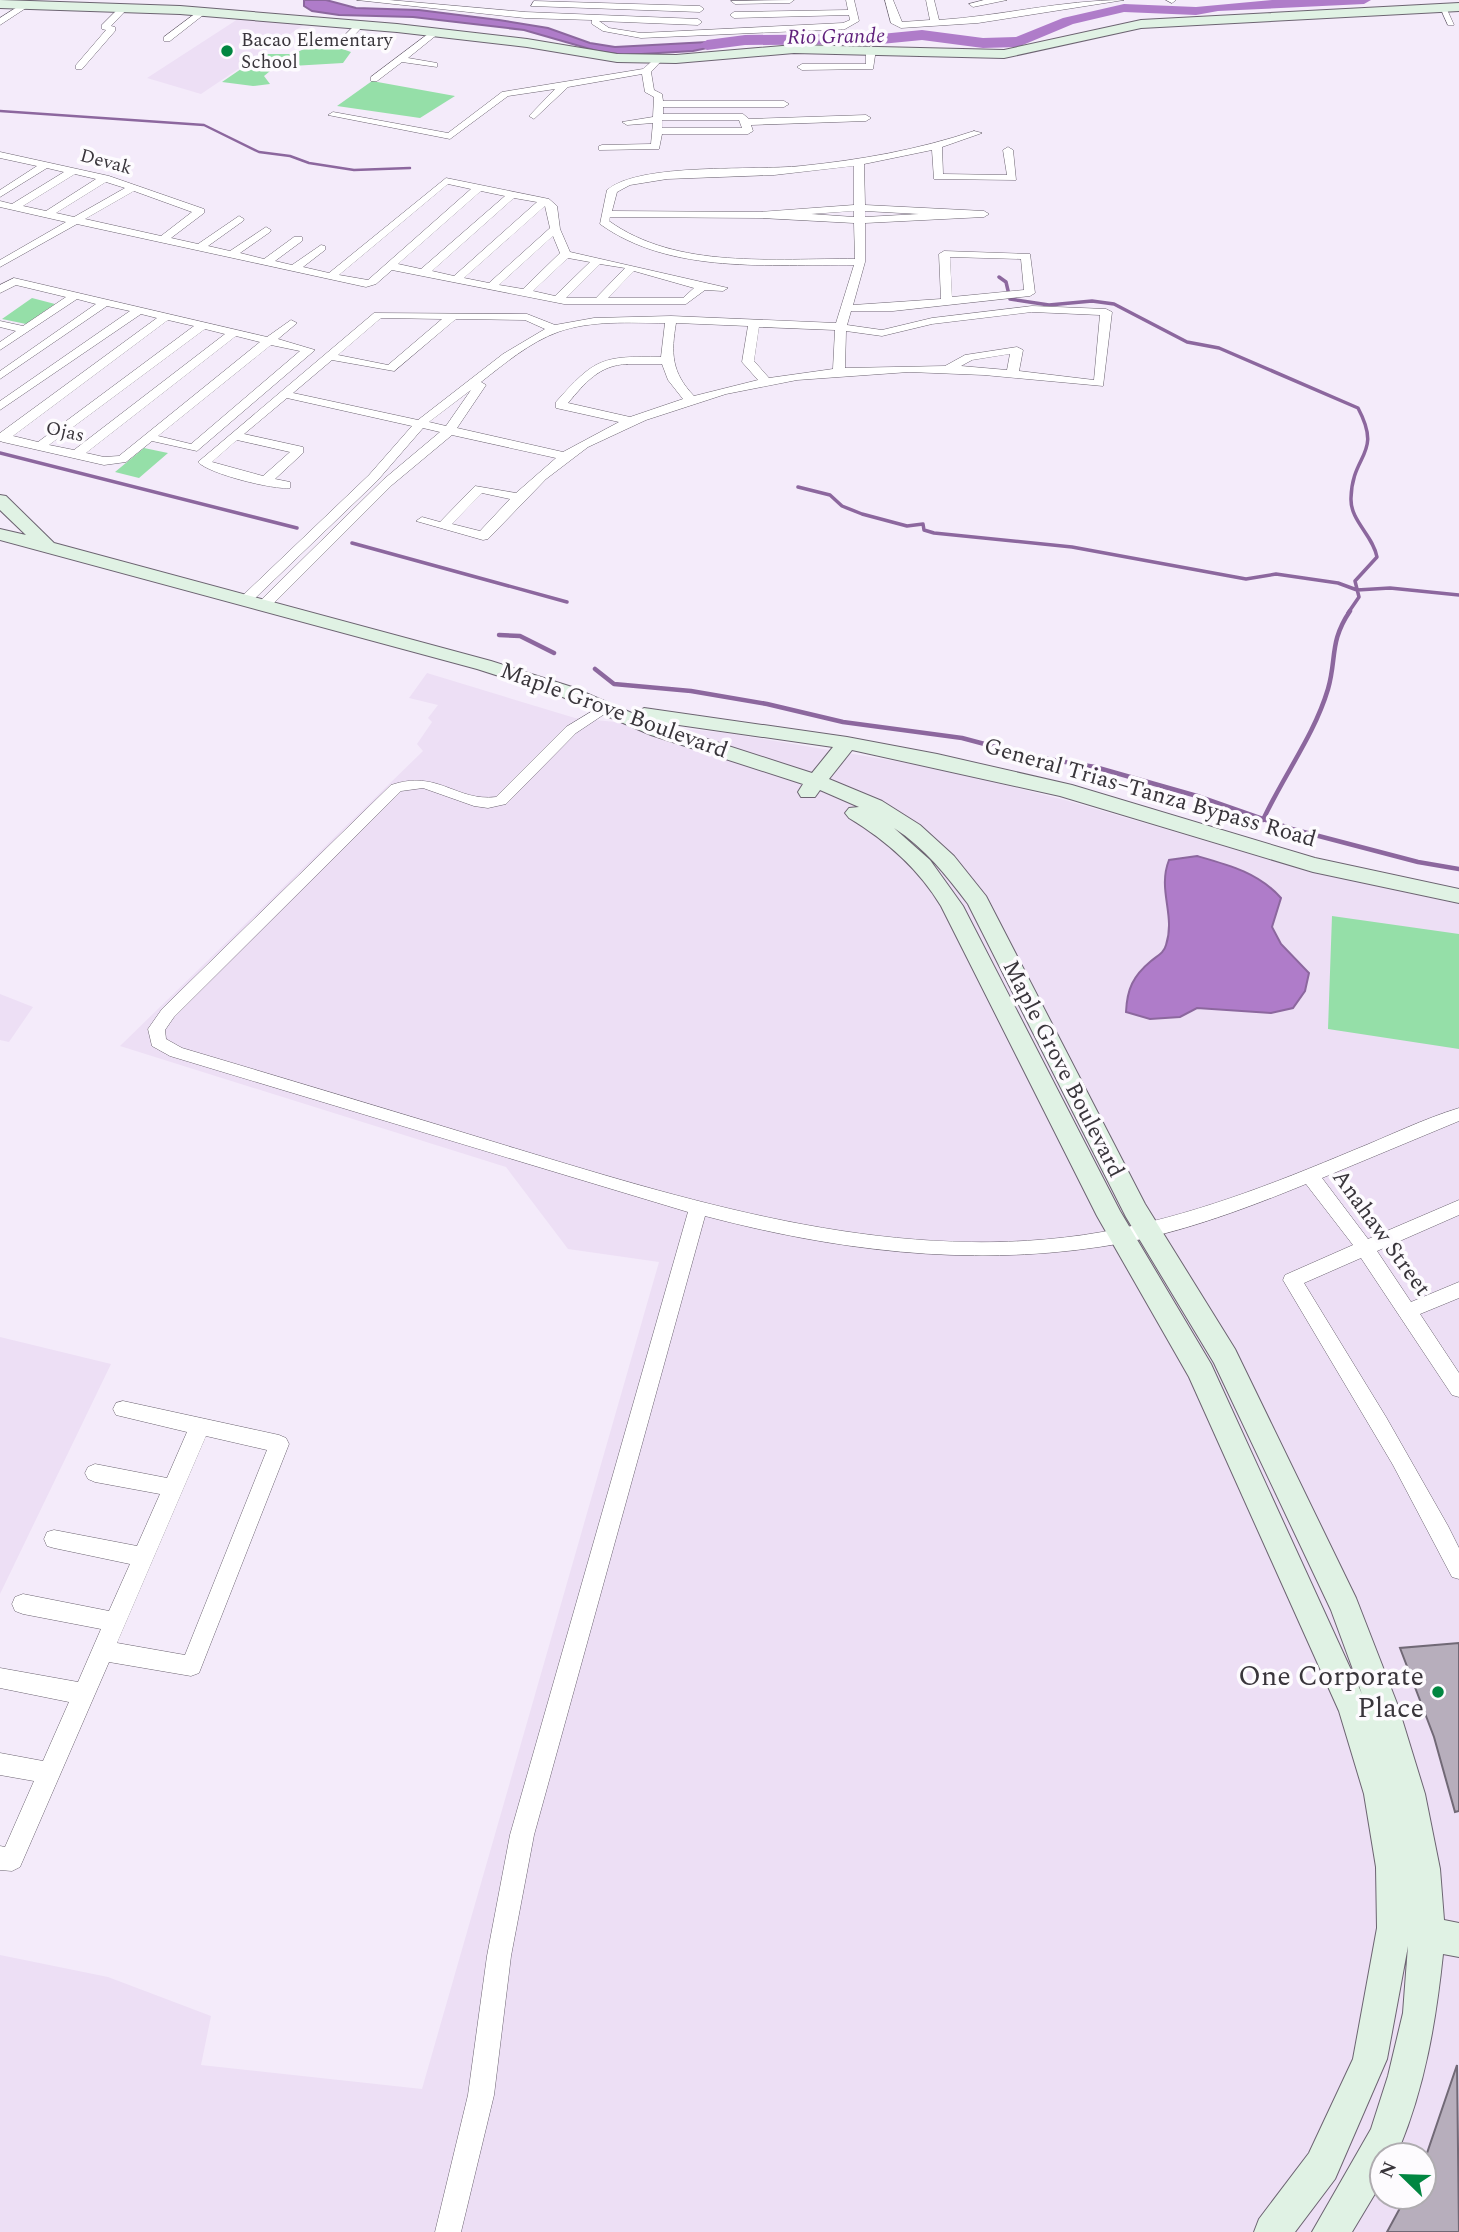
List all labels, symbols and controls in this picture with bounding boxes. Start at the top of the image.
water label: Rio Grande [787,20,885,54]
place label: Bacao Elementary School [241,26,394,77]
marker: Bacao Elementary School [219,43,235,59]
street label: Devak [77,141,136,183]
street label: Ojas [43,414,87,450]
street label: Maple Grove Boulevard [495,654,733,769]
street label: General Trias–Tanza Bypass Road [980,729,1320,857]
street label: Maple Grove Boulevard [993,954,1133,1184]
street label: Anahaw Street [1323,1162,1439,1304]
place label: One Corporate Place [1238,1655,1424,1730]
marker: One Corporate Place [1430,1684,1446,1700]
north arrow [1368,2141,1438,2211]
text: N [1372,2157,1405,2183]

